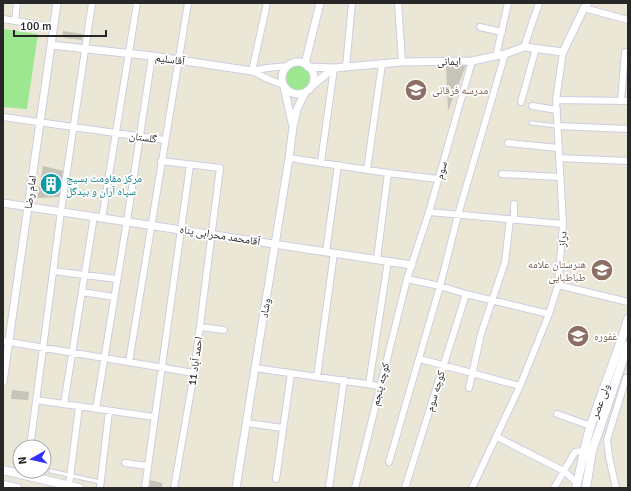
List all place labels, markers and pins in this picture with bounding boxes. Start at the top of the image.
school or university icon: مدرسه فرقانی [403,77,429,103]
place label: مدرسه فرقانی [432,84,488,97]
building icon: مرکز مقاومت بسیج سپاه آران و بیدگل [38,171,64,197]
place label: مرکز مقاومت بسیج سپاه آران و بیدگل [66,172,142,198]
school or university icon: هنرستان علامه طباطبایی [589,257,615,283]
place label: هنرستان علامه طباطبایی [528,258,586,284]
school or university icon: غفوره [565,323,591,349]
place label: غفوره [594,330,618,343]

